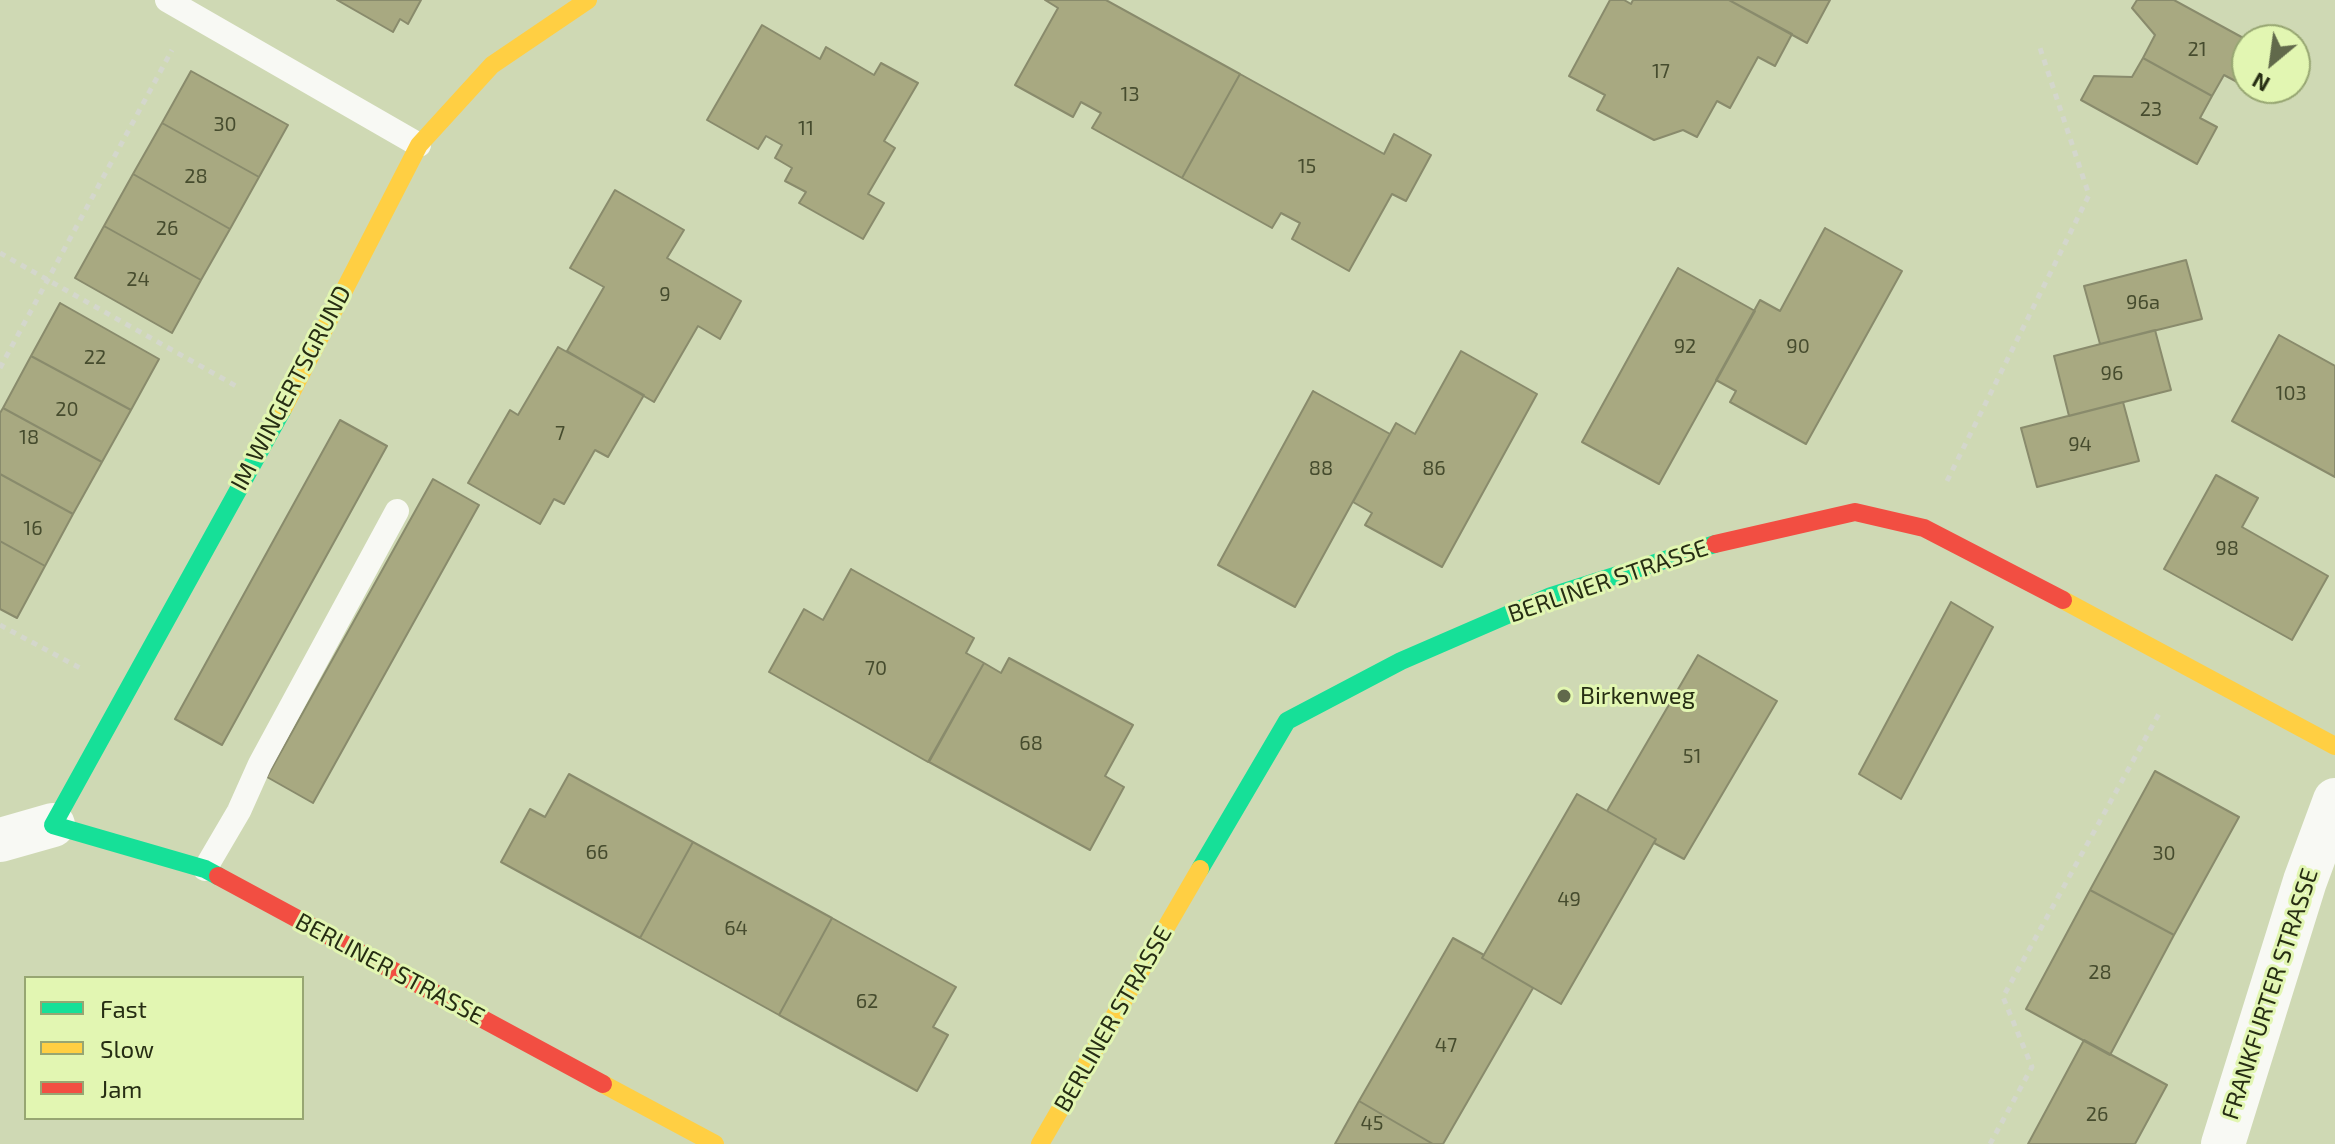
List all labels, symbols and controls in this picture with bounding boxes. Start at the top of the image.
north arrow [2231,24,2311,104]
house number: 21 [2187,37,2207,61]
house number: 17 [1652,59,1670,83]
text: N [2247,68,2274,98]
house number: 13 [1120,82,1140,106]
house number: 23 [2140,97,2162,121]
house number: 30 [213,112,237,136]
house number: 11 [798,116,814,140]
house number: 15 [1298,154,1316,178]
house number: 28 [184,164,208,188]
house number: 26 [156,216,178,240]
house number: 24 [126,267,150,291]
street label: IM WINGERTSGRUND [225,281,357,495]
house number: 9 [659,282,671,306]
house number: 96a [2126,290,2160,314]
house number: 92 [1674,334,1696,358]
house number: 90 [1786,334,1810,358]
house number: 22 [84,345,106,369]
house number: 96 [2101,361,2123,385]
house number: 103 [2275,381,2307,405]
house number: 20 [55,397,79,421]
house number: 7 [555,421,565,445]
house number: 18 [19,425,39,449]
house number: 94 [2068,432,2092,456]
house number: 88 [1309,456,1333,480]
house number: 86 [1422,456,1446,480]
house number: 16 [23,516,43,540]
street label: BERLINER STRASSE [1504,533,1712,629]
house number: 98 [2215,536,2239,560]
house number: 70 [865,656,887,680]
place label: Birkenweg [1580,682,1695,710]
marker: Birkenweg [1555,687,1573,705]
house number: 68 [1019,731,1043,755]
house number: 51 [1683,744,1701,768]
house number: 66 [586,840,608,864]
house number: 30 [2152,841,2176,865]
street label: FRANKFURTER STRASSE [2216,865,2324,1123]
house number: 49 [1557,887,1581,911]
street label: BERLINER STRASSE [291,907,489,1031]
house number: 64 [724,916,748,940]
street label: BERLINER STRASSE [1048,921,1178,1117]
house number: 28 [2088,960,2112,984]
legend [24,976,304,1120]
house number: 62 [856,989,878,1013]
text: Fast [100,994,147,1023]
house number: 47 [1435,1033,1457,1057]
text: Slow [100,1034,154,1063]
text: Jam [100,1074,142,1103]
house number: 26 [2086,1102,2108,1126]
house number: 45 [1360,1111,1384,1135]

